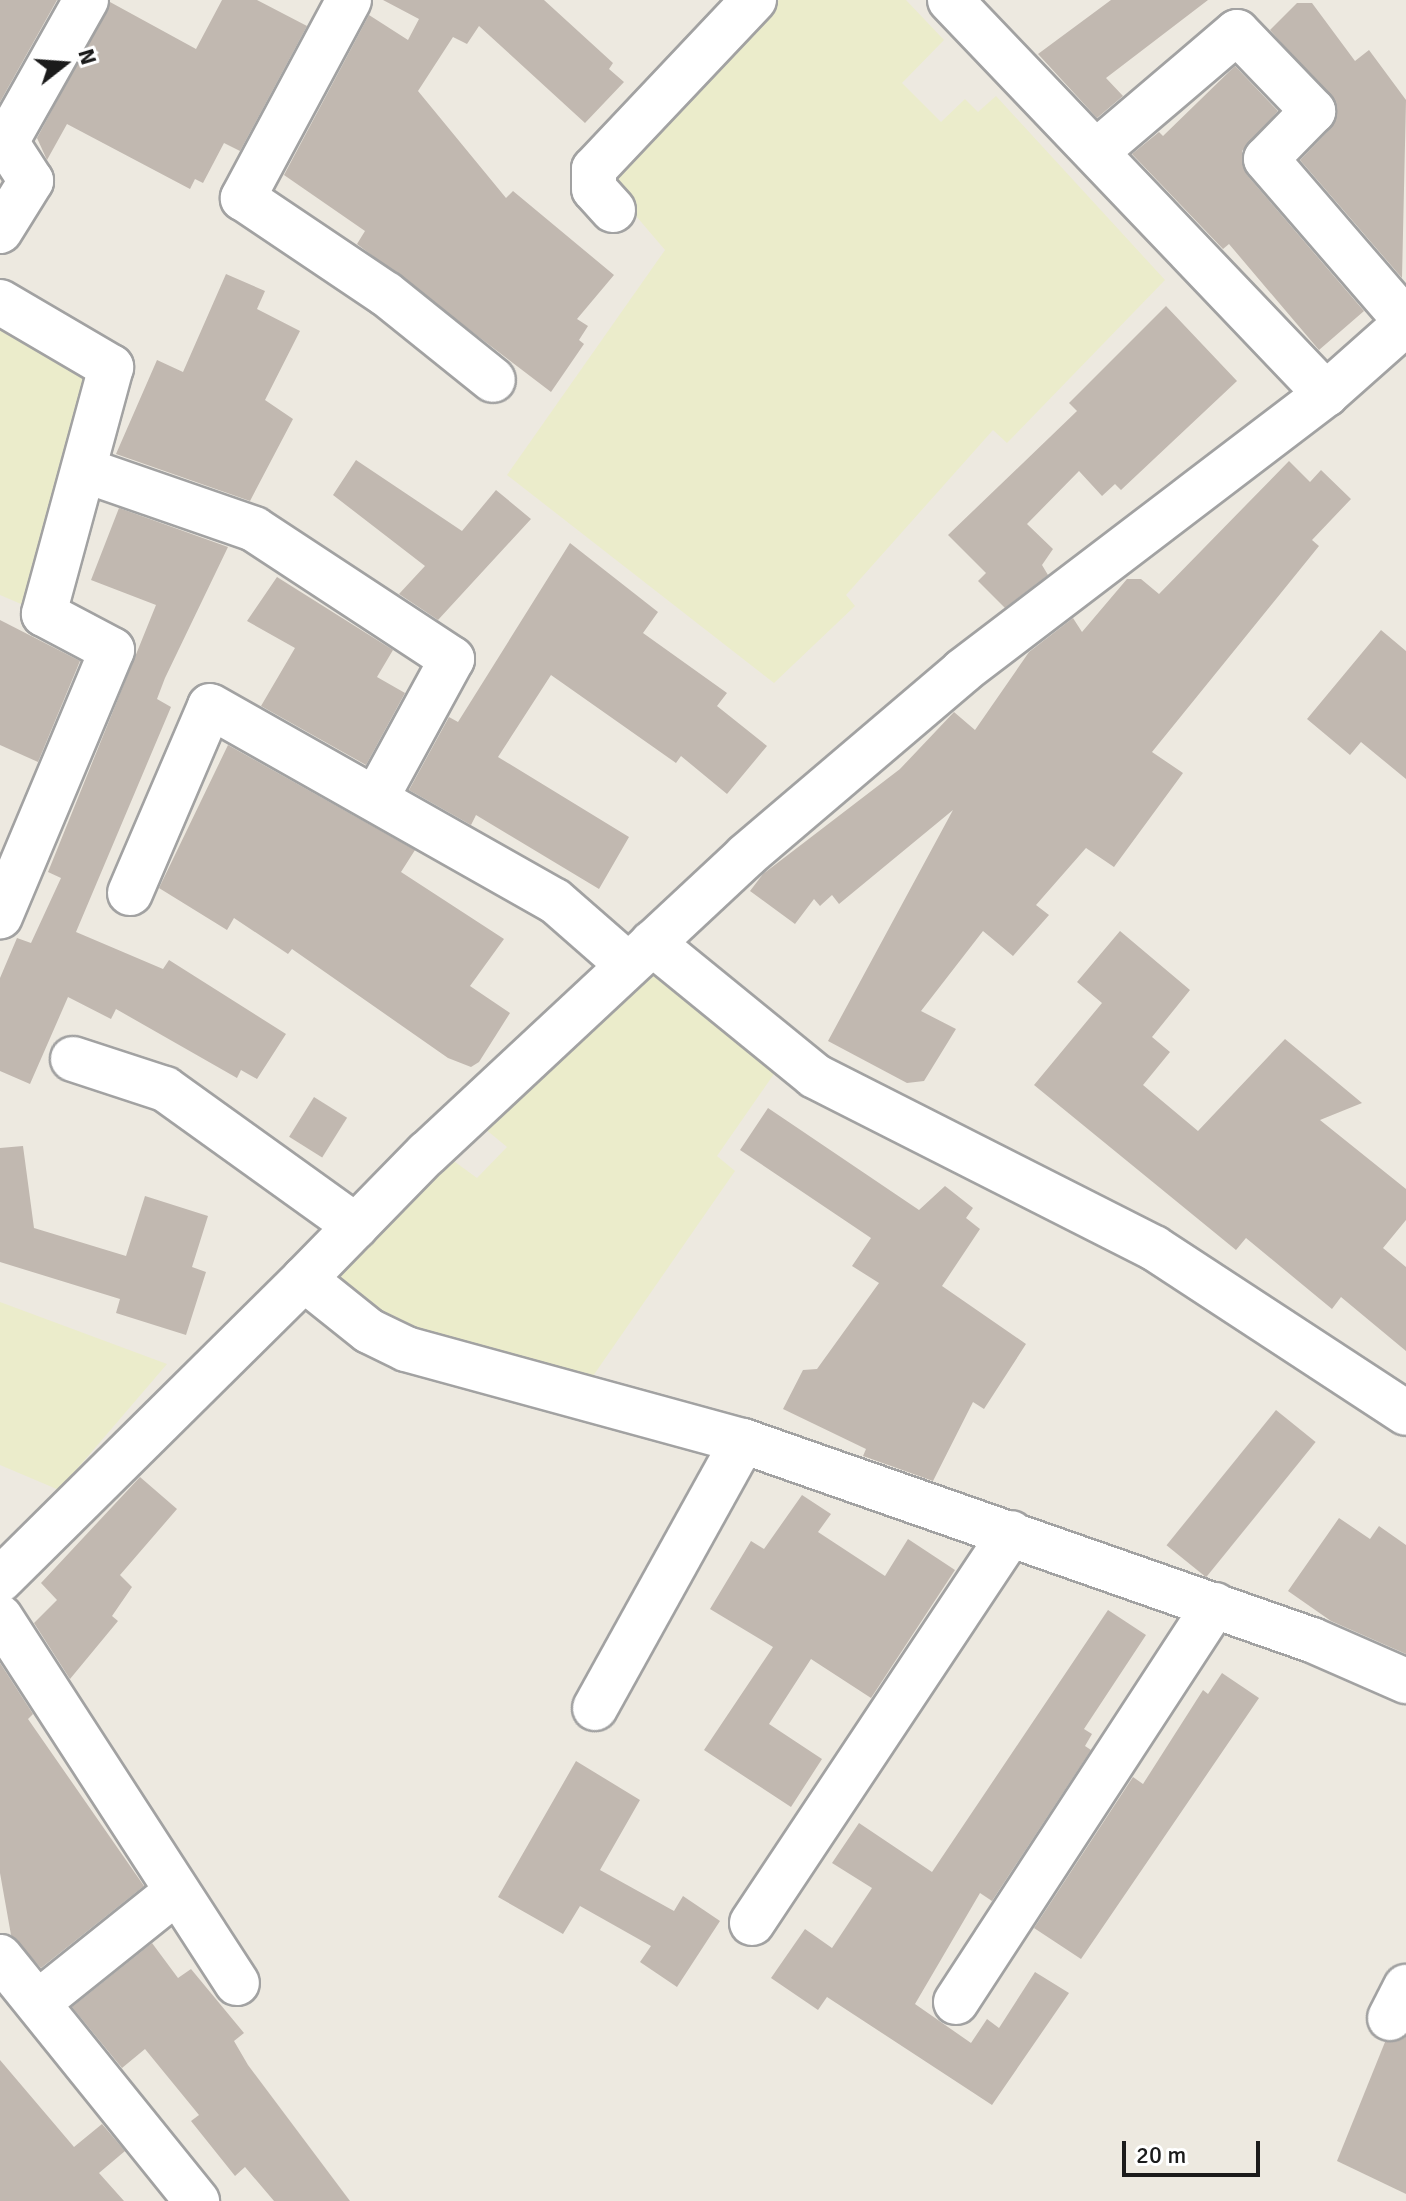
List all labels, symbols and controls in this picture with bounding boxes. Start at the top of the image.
north arrow [24,24,104,104]
text: N [72,46,103,68]
scale bar [1126,2125,1264,2175]
text: 20 m [1136,2140,1186,2170]

